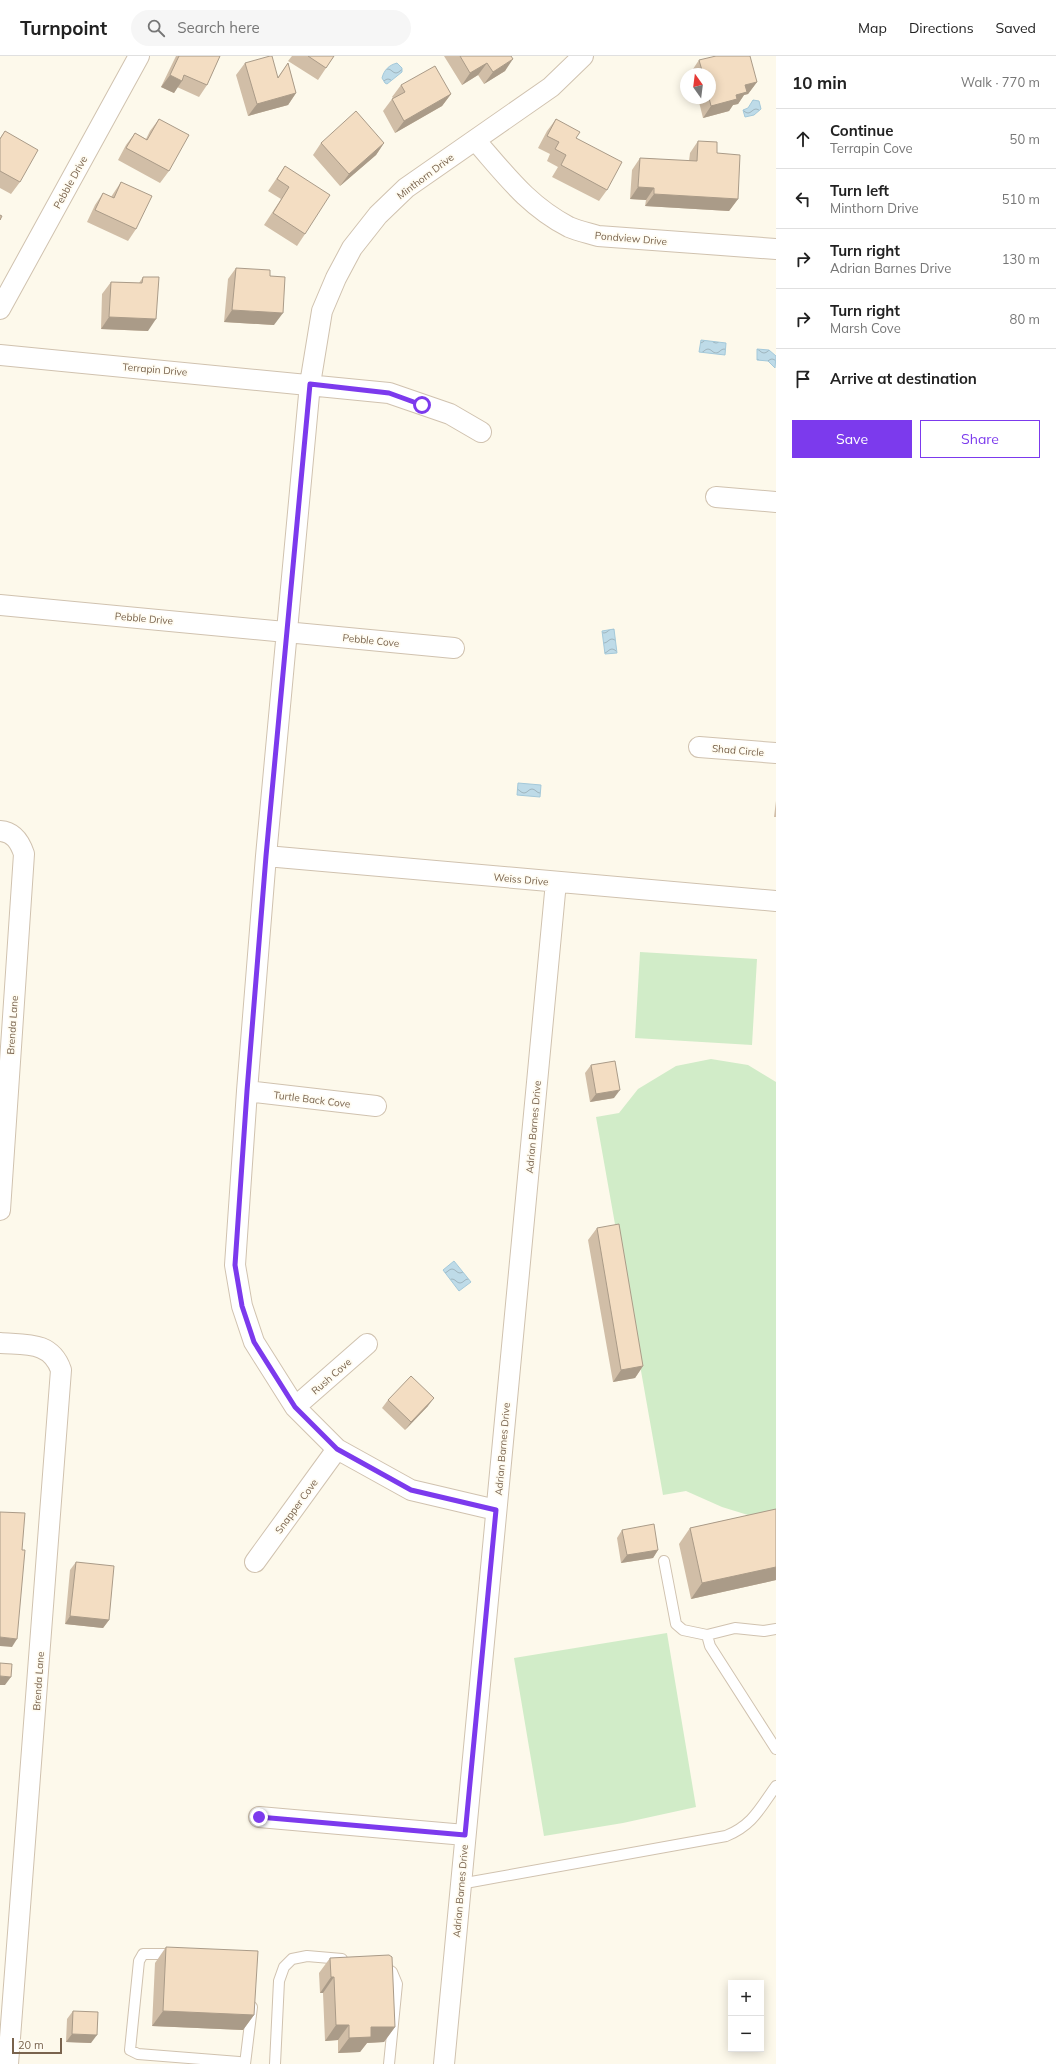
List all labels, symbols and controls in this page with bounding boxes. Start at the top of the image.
search box [131,10,411,46]
text: Turnpoint [20,16,107,40]
icon: search [145,17,167,39]
text: Search here [177,18,260,37]
text: Map [858,19,887,37]
text: Directions [909,19,974,37]
text: Saved [996,19,1036,37]
north arrow [680,68,716,104]
text: 10 min [792,72,847,93]
text: Walk · 770 m [961,74,1040,90]
text: Continue [830,121,893,140]
icon: ahead [792,128,814,150]
text: 50 m [1010,131,1040,147]
text: Terrapin Cove [830,140,913,156]
street label: Minthorn Drive [394,151,456,202]
street label: Pebble Drive [51,154,90,211]
text: Turn left [830,181,889,200]
icon: left [792,188,814,210]
text: 510 m [1002,191,1040,207]
text: Minthorn Drive [830,200,919,216]
street label: Pondview Drive [594,229,668,248]
text: Turn right [830,241,900,260]
icon: right [792,248,814,270]
text: 130 m [1002,251,1040,267]
text: Adrian Barnes Drive [830,260,951,276]
text: Turn right [830,301,900,320]
icon: right [792,308,814,330]
text: 80 m [1010,311,1040,327]
text: Marsh Cove [830,320,901,336]
street label: Terrapin Drive [122,360,188,379]
icon: arrive [792,368,814,390]
text: Arrive at destination [830,369,977,388]
route start [413,396,431,414]
button: Save [792,420,912,458]
button: Share [920,420,1040,458]
street label: Pebble Drive [114,609,174,628]
street label: Pebble Cove [342,631,400,650]
street label: Shad Circle [711,742,765,759]
street label: Weiss Drive [493,871,549,888]
street label: Brenda Lane [4,995,21,1055]
street label: Adrian Barnes Drive [523,1080,544,1174]
street label: Turtle Back Cove [273,1088,351,1111]
street label: Rush Cove [309,1355,354,1397]
street label: Adrian Barnes Drive [492,1402,513,1496]
street label: Snapper Cove [272,1476,321,1536]
street label: Brenda Lane [30,1651,47,1711]
route end [250,1808,268,1826]
street label: Adrian Barnes Drive [450,1844,471,1938]
map controls [728,1980,764,2052]
button: + [728,1980,764,2016]
button: − [728,2016,764,2052]
scale bar [12,2036,62,2055]
text: 20 m [18,2038,44,2052]

